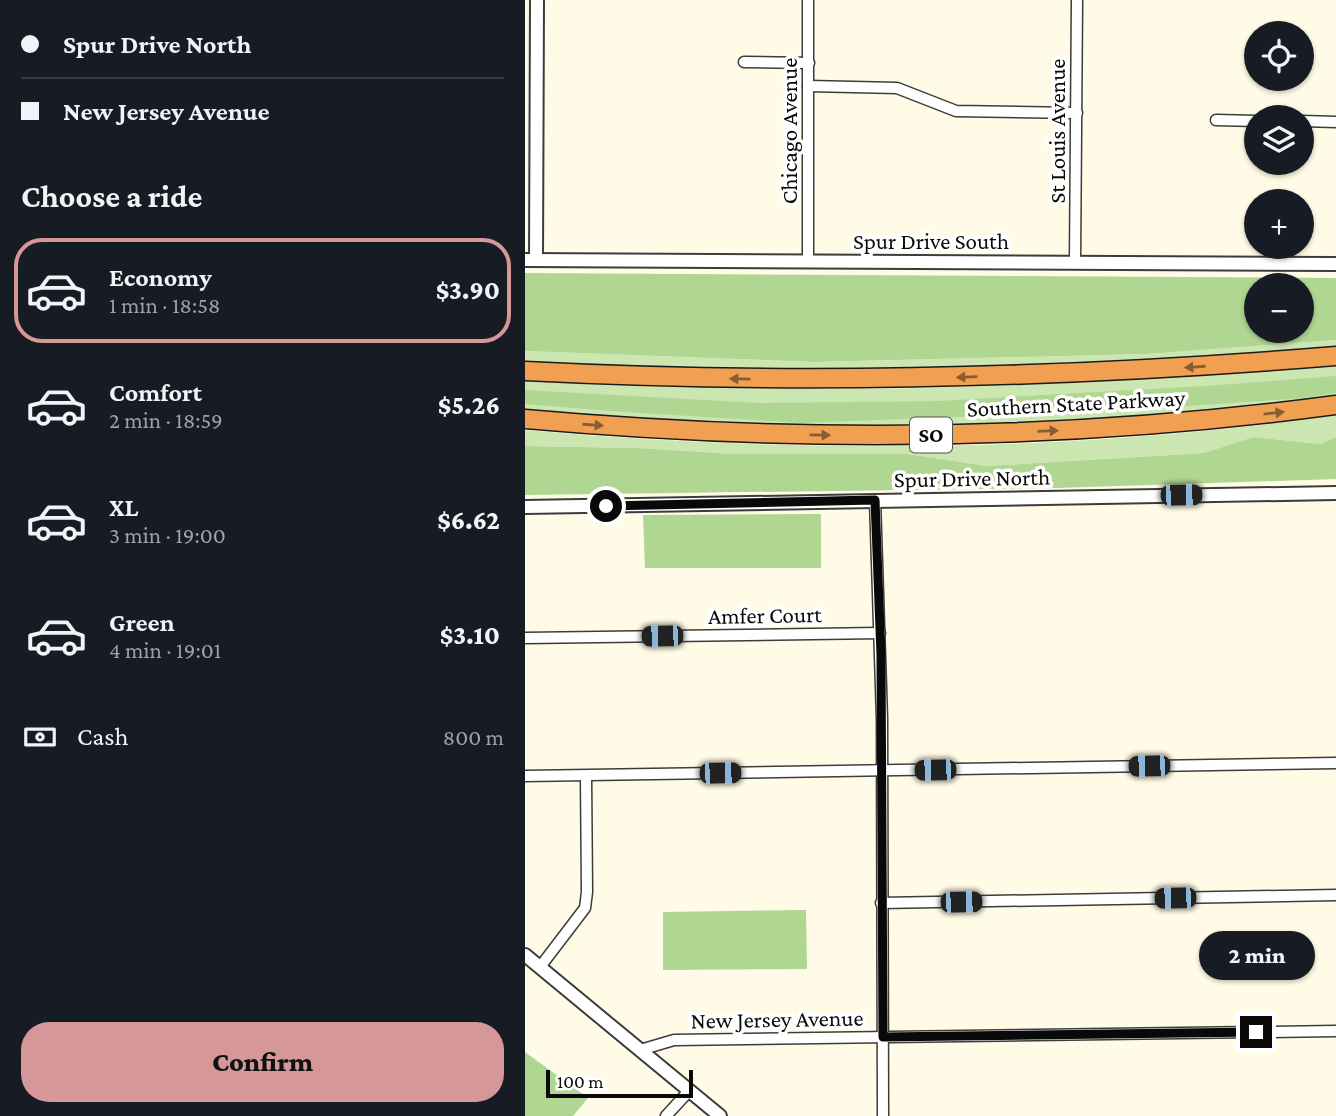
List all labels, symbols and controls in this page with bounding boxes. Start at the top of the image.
map controls [1244,21,1314,343]
button: locate [1244,21,1314,91]
text: Spur Drive North [63,30,251,59]
street label: Chicago Avenue [776,58,802,204]
street label: St Louis Avenue [1044,59,1070,203]
text: New Jersey Avenue [63,97,270,126]
button: layers [1244,105,1314,175]
text: Choose a ride [21,178,202,214]
button: + [1244,189,1314,259]
street label: Spur Drive South [853,228,1009,254]
icon: car [25,259,88,322]
text: Economy [109,263,212,292]
button: − [1244,273,1314,343]
text: $3.90 [436,276,500,305]
text: 1 min · 18:58 [109,292,220,318]
one-way arrow [1183,362,1205,373]
one-way arrow [956,372,978,383]
one-way arrow [729,373,751,385]
icon: car [25,374,88,437]
text: Comfort [109,378,202,407]
street label: Southern State Parkway [966,384,1186,422]
text: $5.26 [438,391,500,420]
text: 2 min · 18:59 [109,407,223,433]
one-way arrow [1264,407,1286,418]
road number: SO [910,418,952,452]
one-way arrow [582,420,604,431]
one-way arrow [1037,426,1059,437]
one-way arrow [809,429,831,441]
street label: Spur Drive North [894,464,1050,492]
car [1160,484,1203,506]
icon: car [25,489,88,552]
route start [590,490,622,522]
text: XL [109,493,138,522]
text: $6.62 [437,506,500,535]
text: 3 min · 19:00 [109,522,226,548]
street label: Amfer Court [708,601,822,629]
icon: car [25,604,88,667]
text: Green [109,608,175,637]
text: $3.10 [440,621,500,650]
car [641,625,684,647]
text: 4 min · 19:01 [109,637,221,663]
icon: cash [21,718,59,756]
text: Cash [77,722,128,751]
text: 800 m [443,724,504,750]
car [1128,755,1171,777]
car [914,759,957,781]
car [699,762,742,784]
car [1154,887,1197,909]
car [940,891,983,913]
callout: 2 min [1198,930,1314,979]
text: 2 min [1229,942,1285,968]
street label: New Jersey Avenue [690,1004,864,1034]
route end [1240,1016,1272,1048]
button: Confirm [21,1022,504,1102]
scale bar [546,1067,693,1099]
text: 100 m [557,1071,604,1092]

